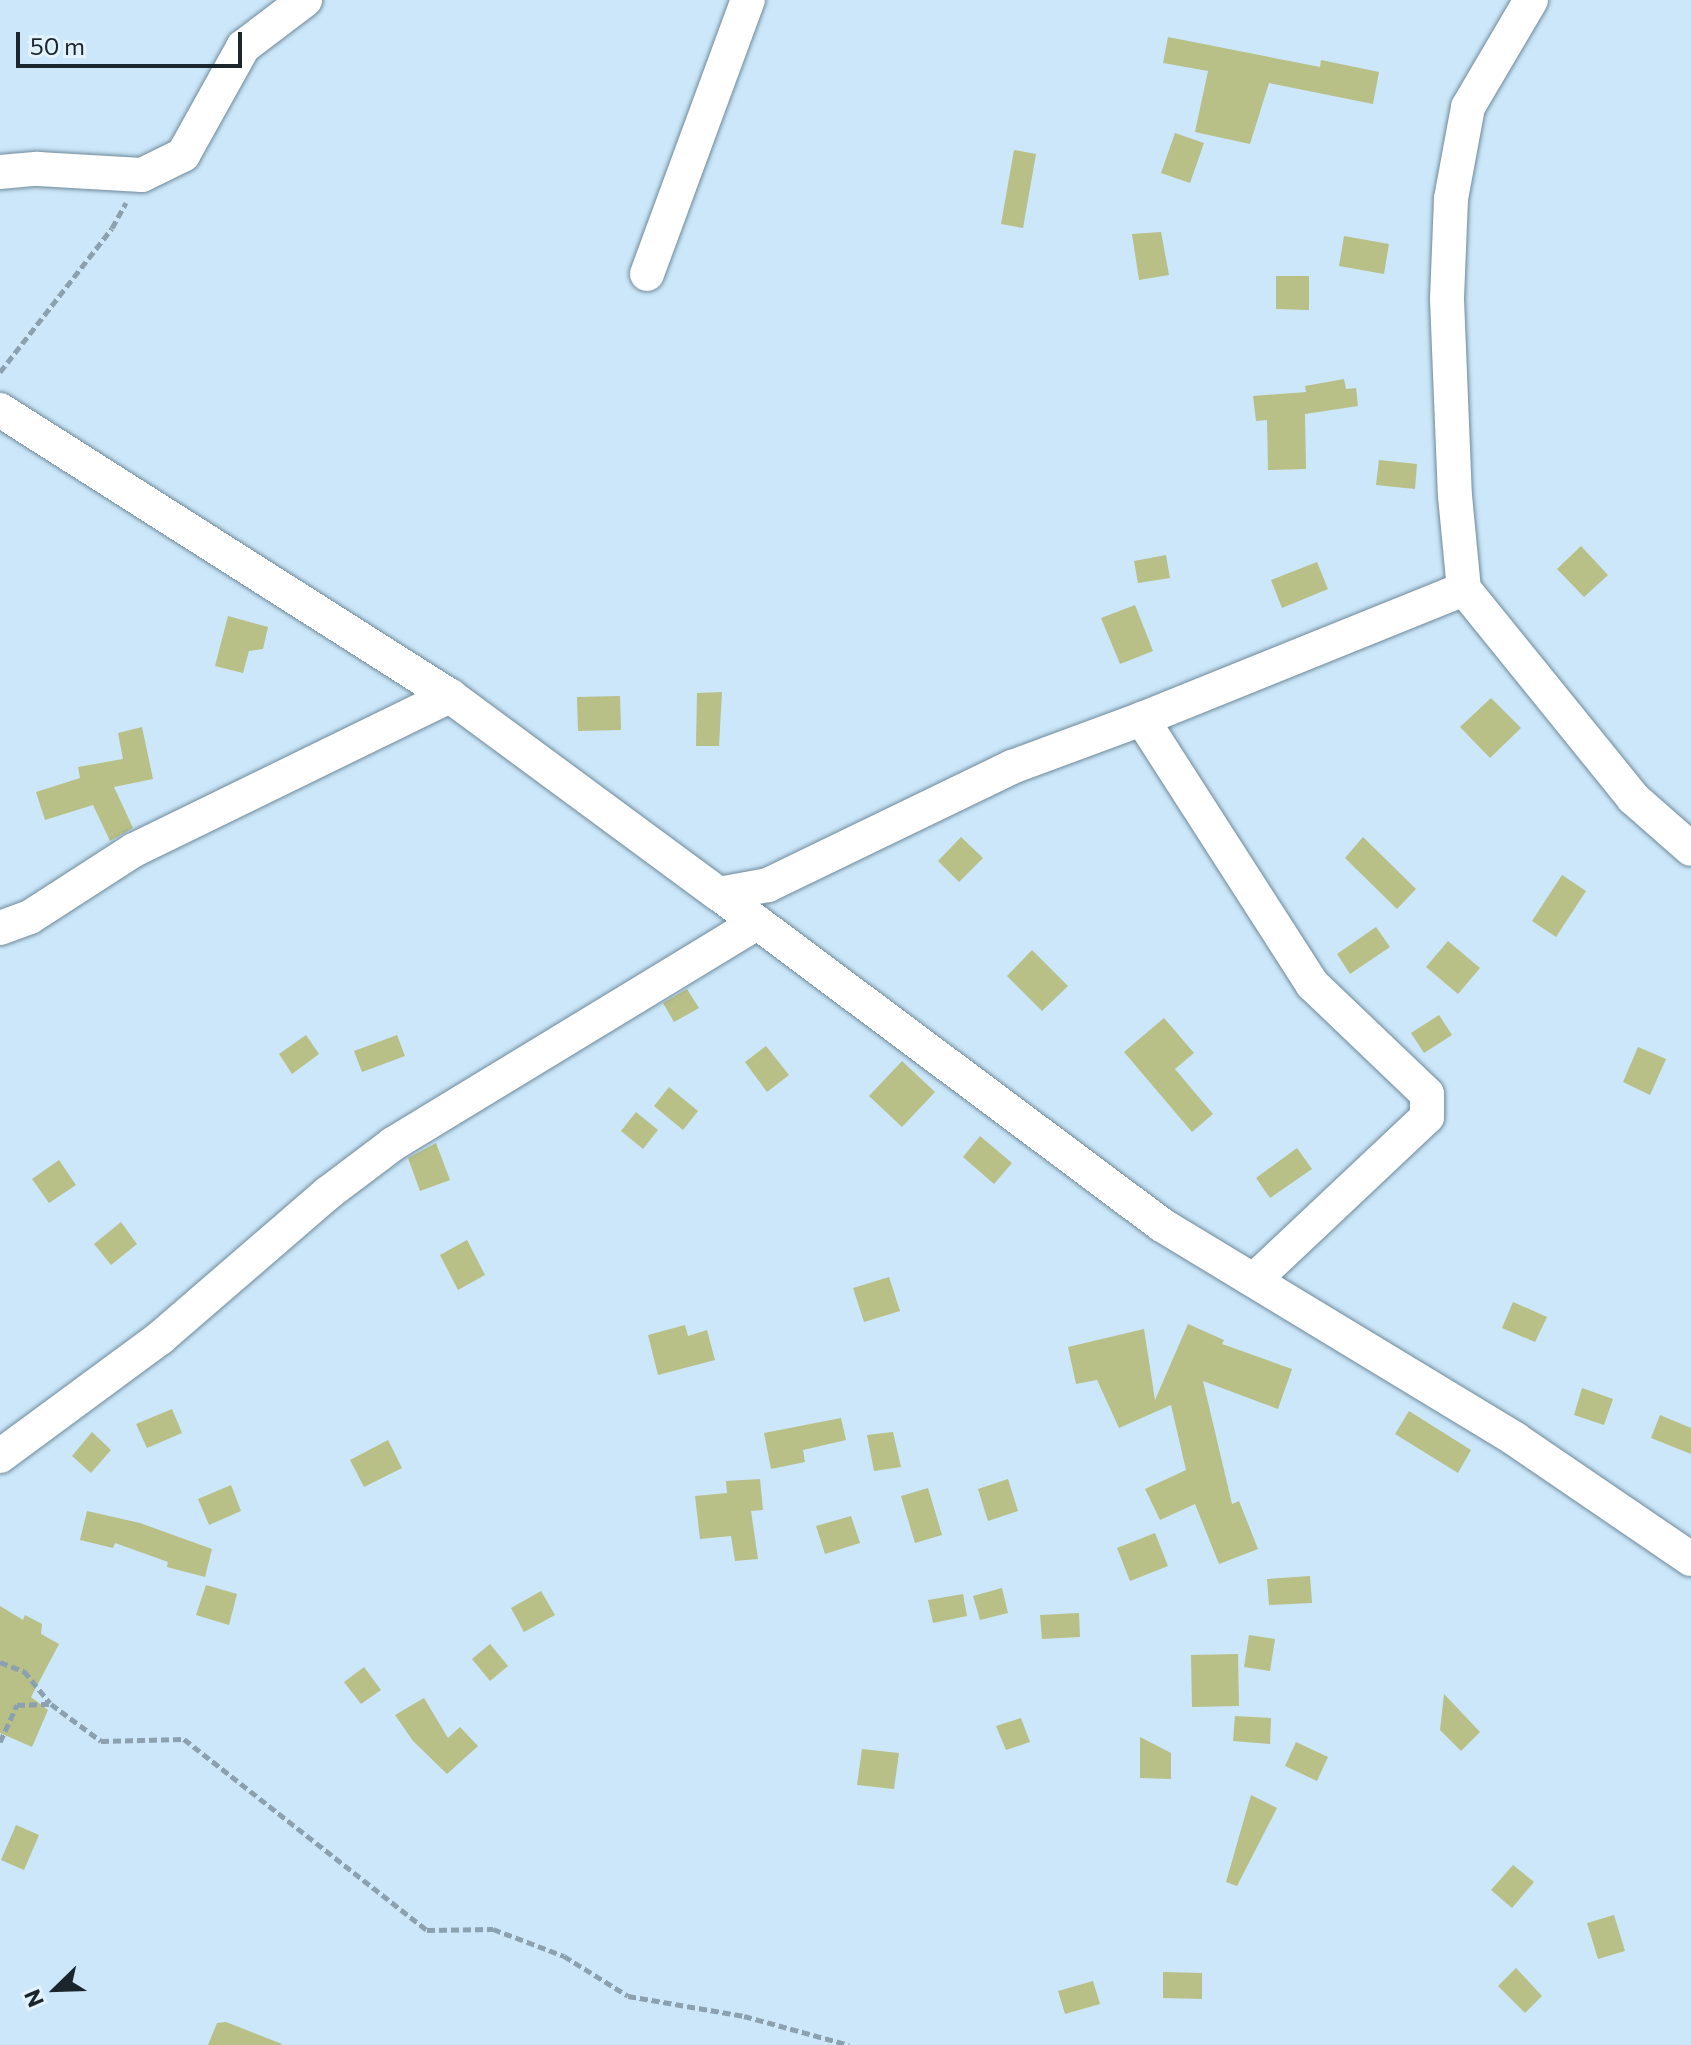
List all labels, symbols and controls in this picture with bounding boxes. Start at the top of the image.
scale bar [20,16,246,66]
text: 50 m [30,31,85,60]
north arrow [16,1949,96,2029]
text: N [18,1986,49,2011]

